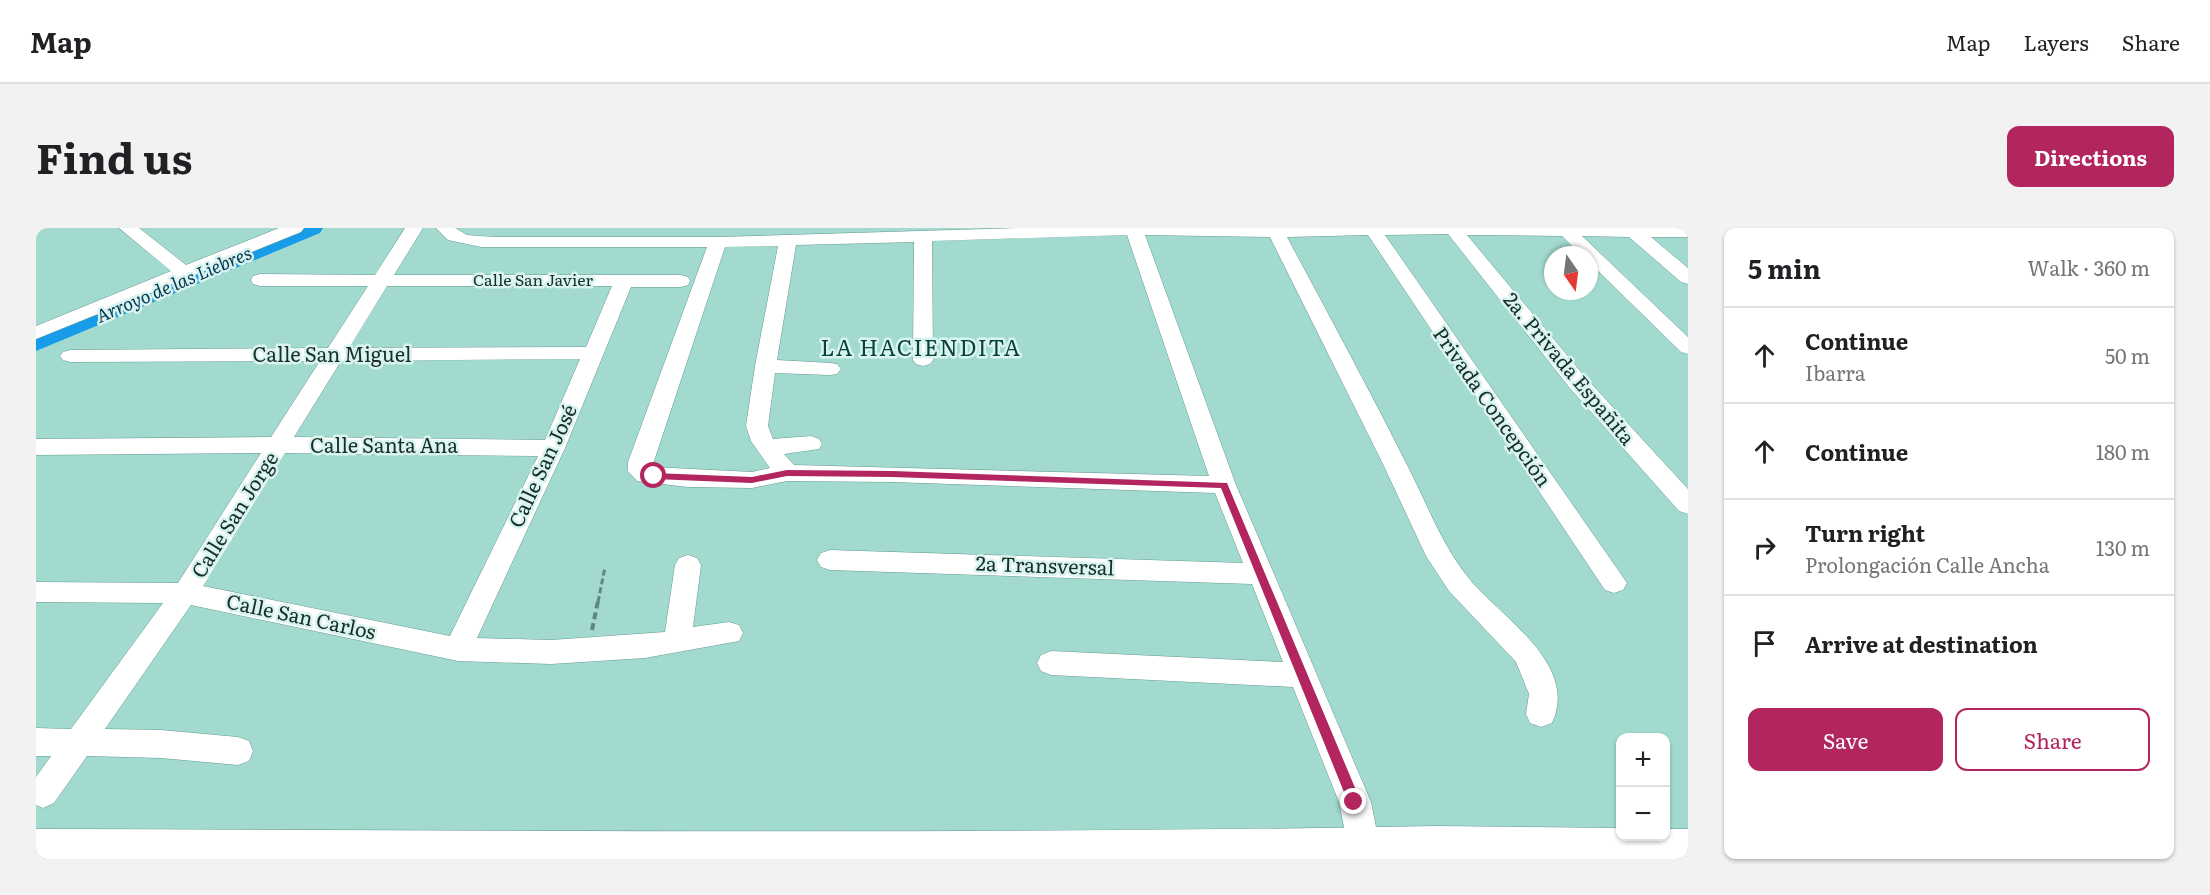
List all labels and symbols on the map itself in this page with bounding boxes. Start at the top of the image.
water label: Arroyo de las Liebres [91,239,256,329]
north arrow [1544,246,1598,300]
street label: Calle San Javier [473,267,593,291]
street label: 2a. Privada Españita [1498,285,1644,451]
street label: Privada Concepción [1427,320,1560,492]
district label: LA HACIENDITA [820,330,1022,363]
street label: Calle San Miguel [253,338,412,368]
street label: Calle San José [500,399,583,532]
street label: Calle Santa Ana [310,429,458,459]
street label: Calle San Jorge [182,445,284,583]
route start [640,462,666,488]
street label: 2a Transversal [975,547,1115,581]
street label: Calle San Carlos [224,585,379,646]
route end [1340,788,1366,814]

